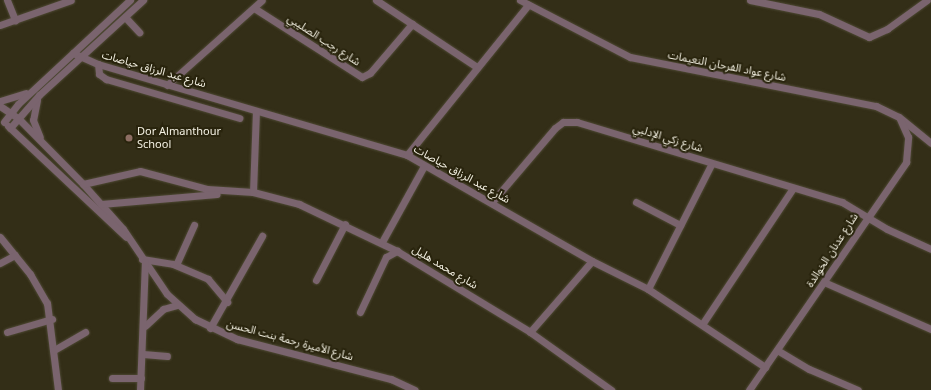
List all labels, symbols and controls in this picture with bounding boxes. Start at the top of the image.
street label: شارع رجب الصليبي [285,11,363,69]
street label: شارع عبد الرزاق حياصات [100,48,208,90]
street label: شارع عواد الفرحان النعيمات [667,48,787,84]
street label: شارع زكي الإدلبي [631,121,705,155]
place label: Dor Almanthour School [137,125,221,151]
marker: Dor Almanthour School [124,133,134,143]
street label: شارع عبد الرزاق حياصات [412,142,512,206]
street label: شارع عدنان الخوالدة [803,210,861,290]
street label: شارع محمد هليل [410,242,480,292]
street label: شارع الأميرة رحمة بنت الحسن [225,317,355,363]

